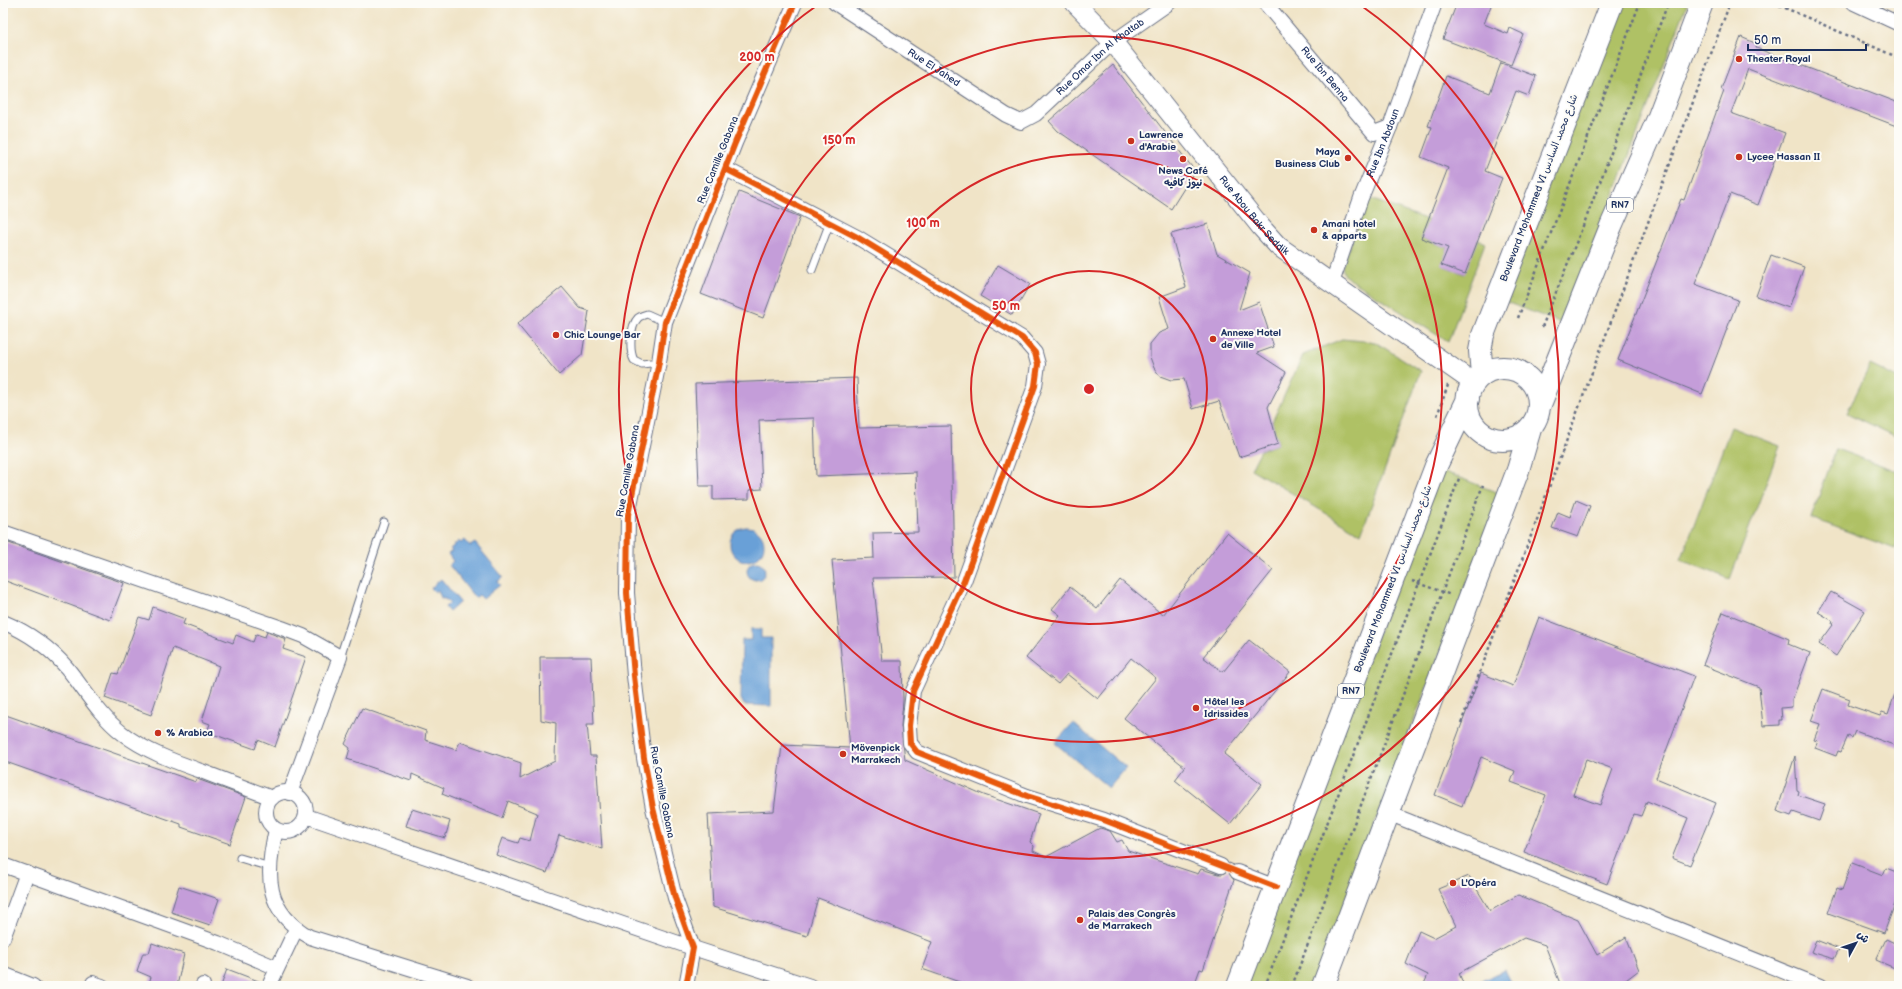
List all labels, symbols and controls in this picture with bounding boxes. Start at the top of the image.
street label: Rue Omar Ibn Al Khattab [1054,16,1147,98]
scale bar [1748,26,1866,52]
text: 50 m [1754,33,1781,48]
street label: Rue Ibn Benna [1298,44,1351,104]
street label: Rue El Jahed [905,46,962,89]
text: 200 m [739,50,775,65]
place label: Theater Royal [1747,53,1811,65]
marker: Theater Royal [1734,54,1744,64]
street label: Boulevard Mohammed VI شارع محمد السادس [1498,92,1581,284]
street label: Rue Ibn Abdoun [1364,107,1402,179]
street label: Rue Camille Gabana [695,114,741,206]
place label: Lawrence d'Arabie [1139,129,1183,153]
text: 150 m [823,133,855,148]
marker: Lawrence d'Arabie [1126,136,1136,146]
place label: Maya Business Club [1275,146,1340,170]
place label: Lycee Hassan II [1747,151,1820,163]
marker: Lycee Hassan II [1734,152,1744,162]
marker: Maya Business Club [1343,153,1353,163]
marker: News Café نيوز كافيه [1178,154,1188,164]
place label: News Café نيوز كافيه [1158,165,1208,189]
street label: Rue Abou Bakr Seddik [1216,173,1291,258]
road number: RN7 [1607,198,1633,212]
text: 100 m [906,216,940,231]
place label: Amani hotel & apparts [1321,218,1376,242]
marker: Amani hotel & apparts [1309,225,1319,235]
text: 50 m [992,299,1020,314]
place label: Annexe Hotel de Ville [1220,327,1281,351]
place label: Chic Lounge Bar [564,329,642,341]
marker: Chic Lounge Bar [551,330,561,340]
marker: Annexe Hotel de Ville [1208,334,1218,344]
centre of rings [1082,382,1096,396]
street label: Rue Camille Gabana [614,424,642,518]
street label: Boulevard Mohammed VI شارع محمد السادس [1352,483,1435,675]
road number: RN7 [1338,684,1364,698]
place label: Hôtel les Idrissides [1204,696,1249,720]
marker: Hôtel les Idrissides [1191,703,1201,713]
place label: % Arabica [166,727,213,739]
marker: % Arabica [153,728,163,738]
place label: Mövenpick Marrakech [851,742,901,766]
street label: Rue Camille Gabana [647,745,677,839]
marker: Mövenpick Marrakech [838,749,848,759]
place label: L'Opéra [1461,877,1497,889]
marker: L'Opéra [1448,878,1458,888]
place label: Palais des Congrès de Marrakech [1088,908,1176,932]
marker: Palais des Congrès de Marrakech [1075,915,1085,925]
north arrow [1836,923,1876,963]
text: ش [1854,928,1872,946]

